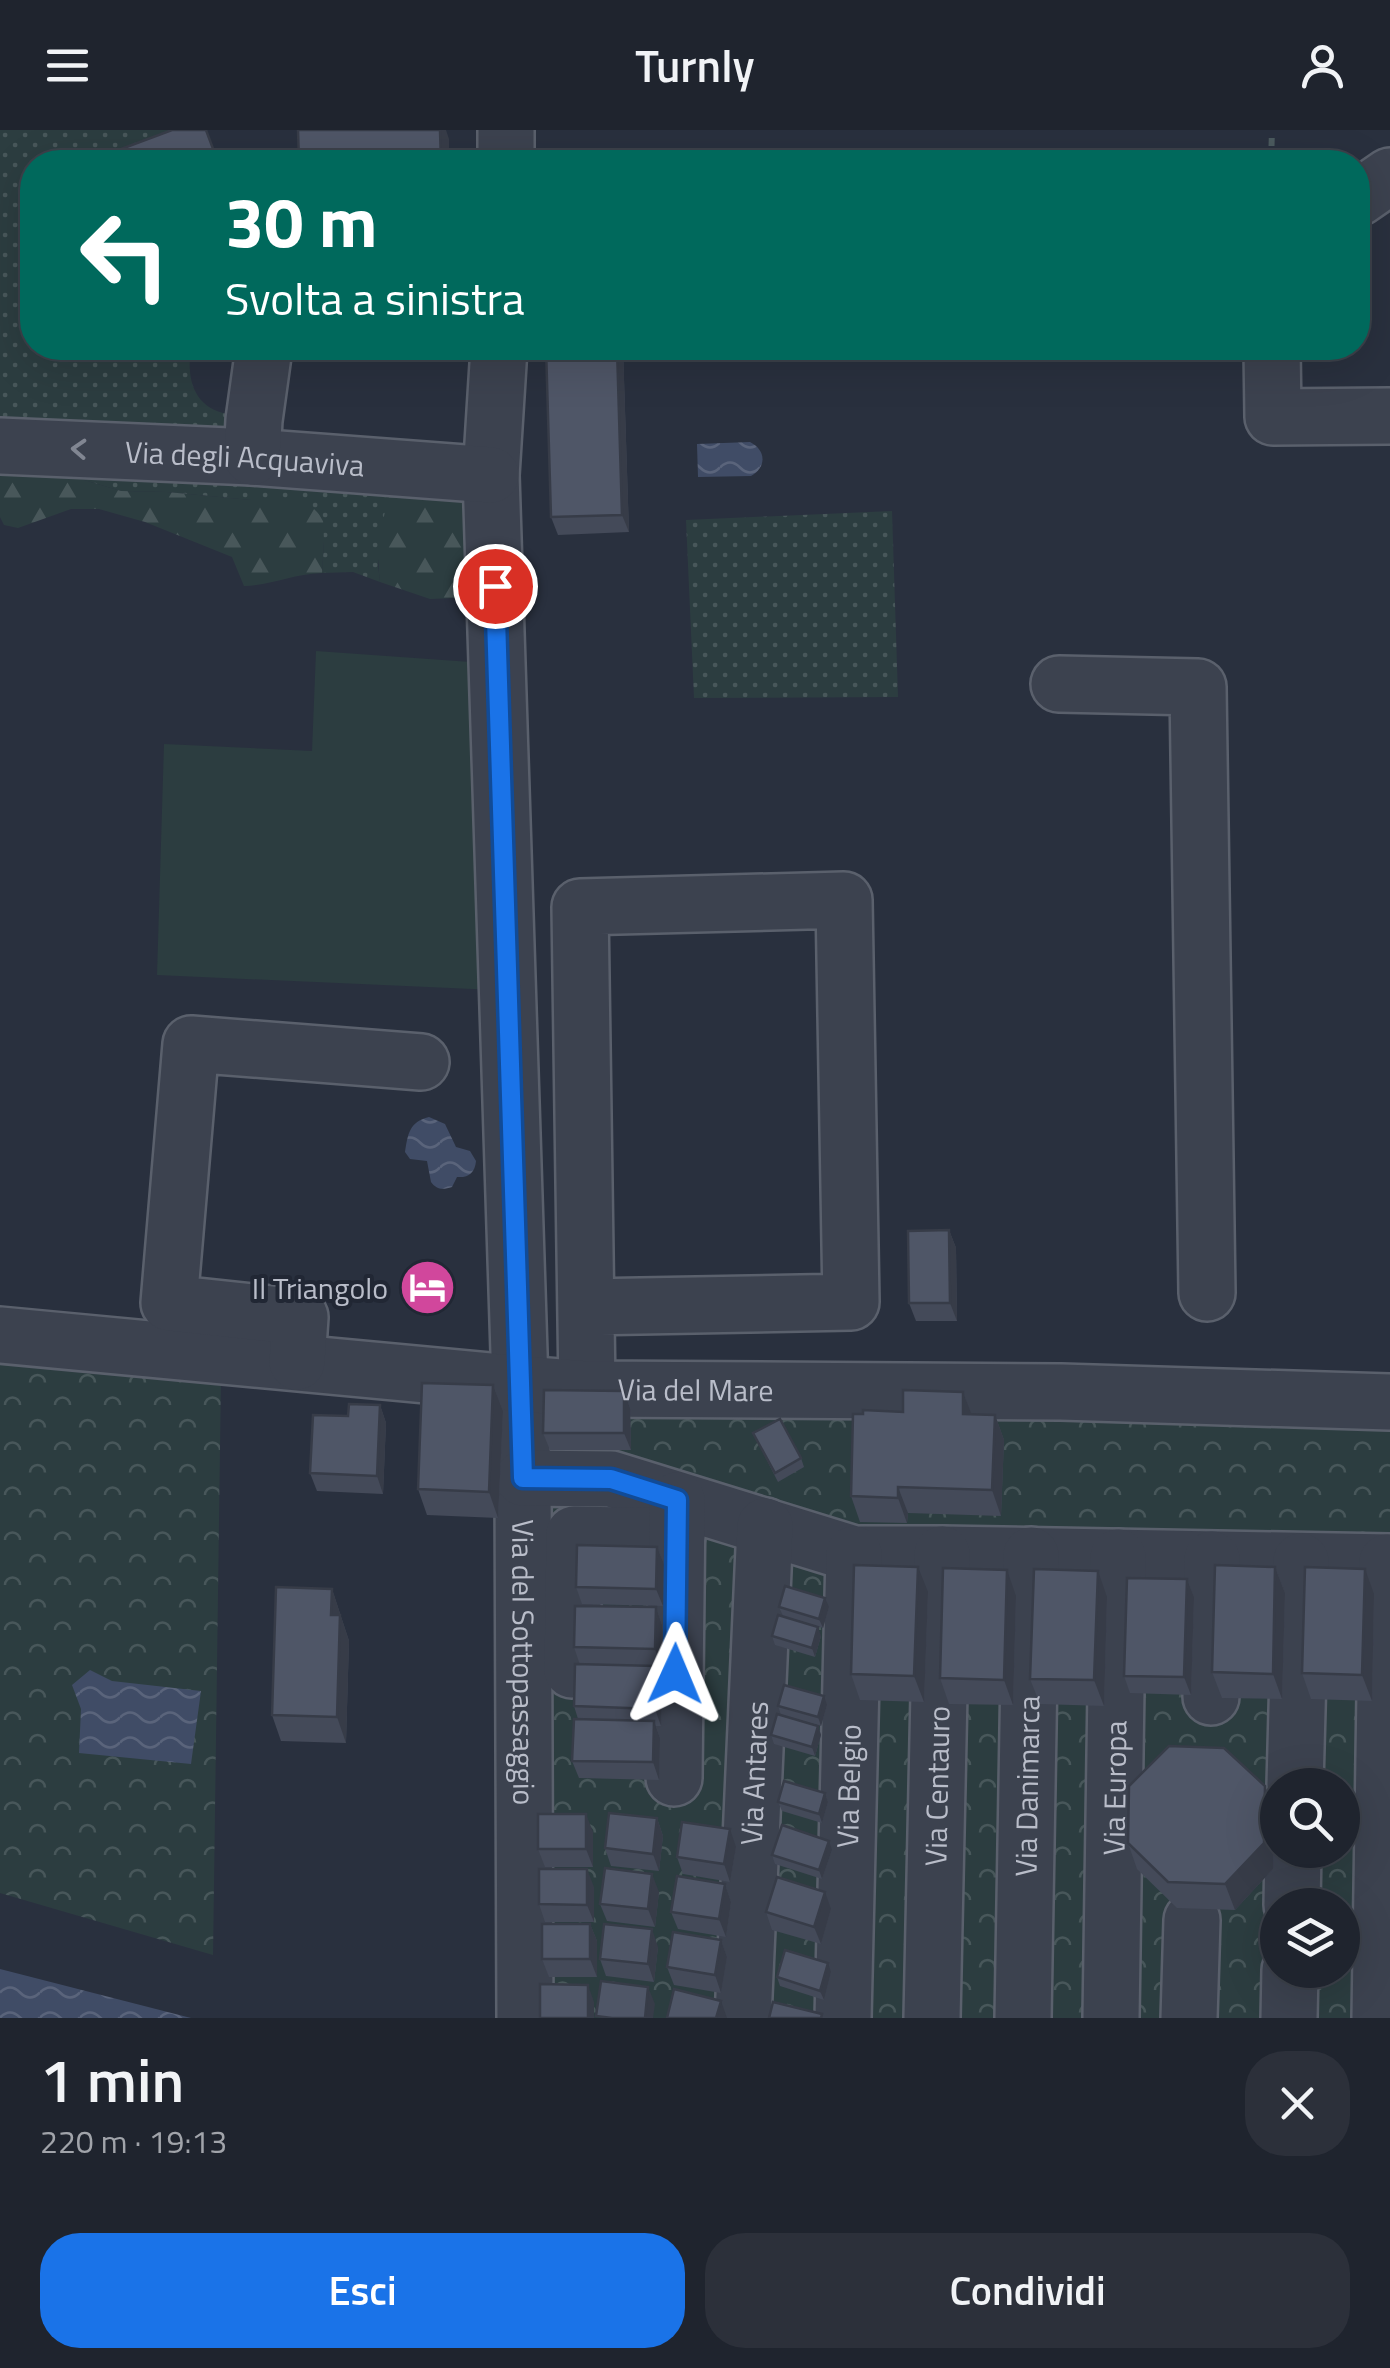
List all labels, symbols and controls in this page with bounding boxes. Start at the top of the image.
text: Turnly [635,31,755,99]
icon: menu [40,38,95,93]
icon: person [1295,38,1350,93]
text: 30 m [225,168,378,274]
icon: left [60,190,190,320]
text: Svolta a sinistra [225,264,525,332]
street label: Via degli Acquaviva [124,428,366,488]
one-way arrow [71,439,87,460]
pin [453,544,538,629]
icon: arrive [468,559,523,614]
hotel icon: Il Triangolo [397,1258,457,1318]
place label: Il Triangolo [252,1265,388,1311]
street label: Via del Mare [617,1366,774,1413]
street label: Via del Sottopassaggio [500,1519,547,1805]
position arrow [623,1622,727,1726]
street label: Via Danimarca [1002,1695,1052,1877]
street label: Via Antares [728,1700,780,1846]
street label: Via Centauro [912,1705,962,1867]
street label: Via Europa [1090,1720,1139,1856]
street label: Via Belgio [824,1723,873,1849]
map controls [1260,1768,1360,1988]
button: search [1260,1768,1360,1868]
button: layers [1260,1888,1360,1988]
text: 1 min [40,2034,184,2125]
button: close [1245,2051,1350,2156]
text: 220 m · 19:13 [40,2117,227,2165]
button: Esci [40,2233,685,2348]
button: Condividi [705,2233,1350,2348]

